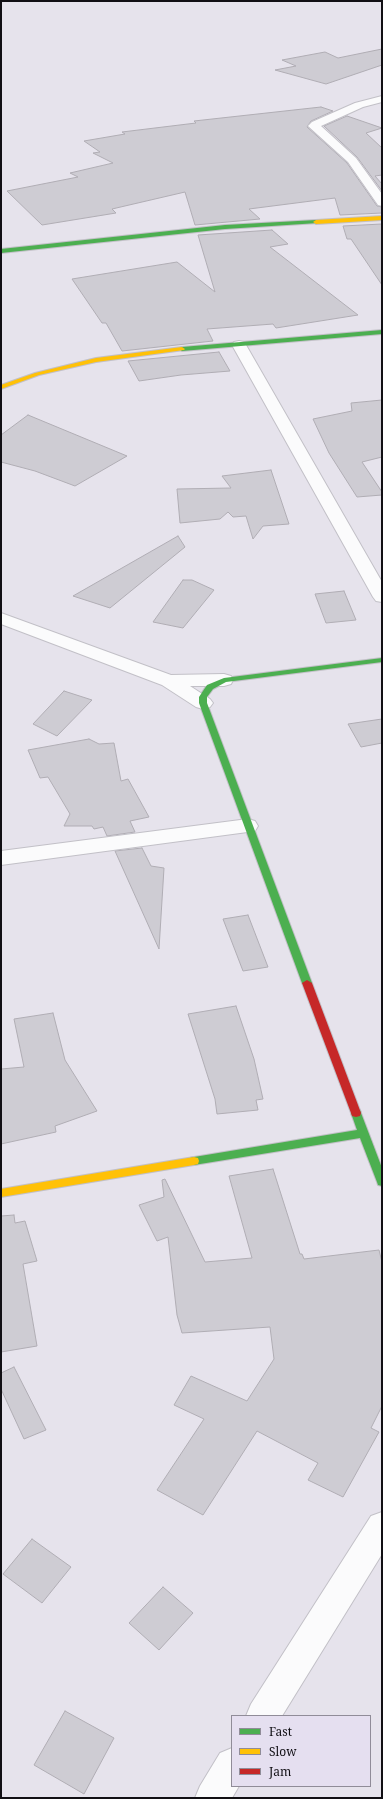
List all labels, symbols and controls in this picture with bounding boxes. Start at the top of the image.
legend [231,1715,371,1787]
text: Fast [269,1723,292,1740]
text: Slow [269,1743,297,1760]
text: Jam [269,1763,291,1780]

